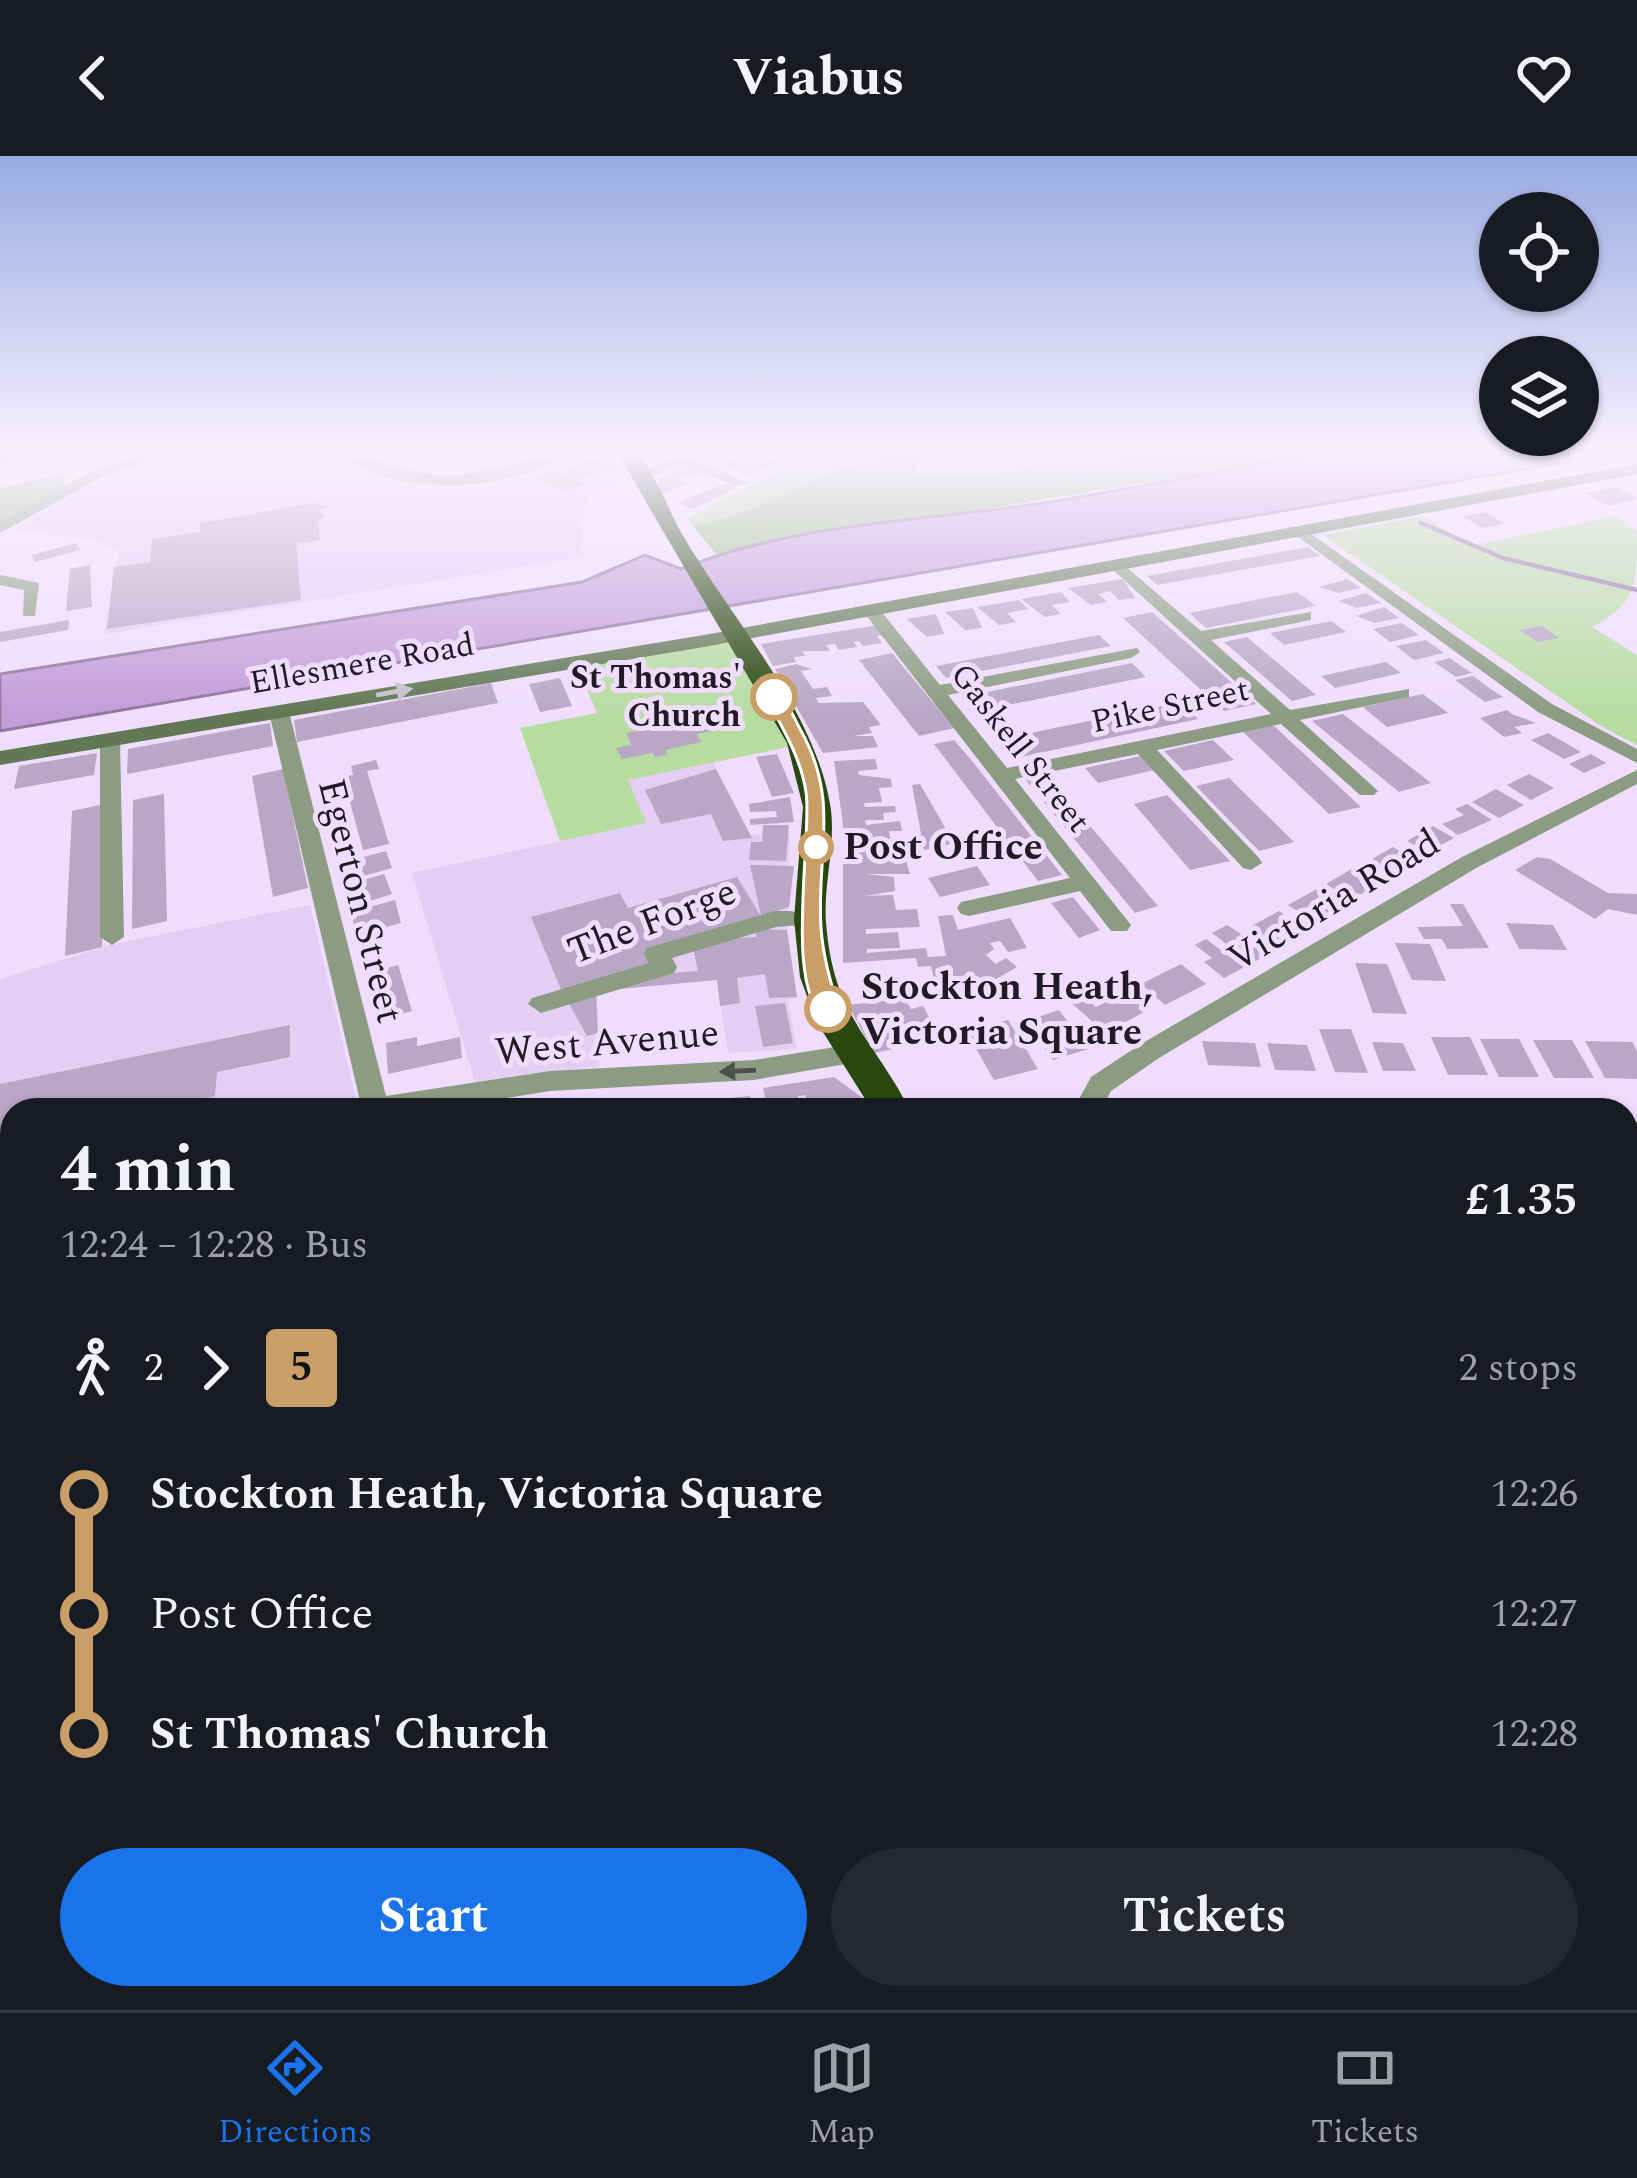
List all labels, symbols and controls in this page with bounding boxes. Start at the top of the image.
text: Viabus [732,37,905,119]
icon: back [60,45,126,111]
icon: heart [1511,45,1577,111]
map controls [1479,192,1599,456]
button: locate [1479,192,1599,312]
button: layers [1479,336,1599,456]
street label: Ellesmere Road [246,620,478,708]
street label: Gaskell Street [938,652,1102,844]
place label: St Thomas' Church [570,653,741,741]
street label: Pike Street [1087,665,1253,747]
marker: St Thomas' Church [752,675,796,719]
one-way arrow [376,683,413,702]
street label: Egerton Street [301,772,419,1030]
street label: Victoria Road [1216,814,1452,988]
place label: Post Office [843,818,1043,877]
marker: Post Office [800,831,832,863]
street label: The Forge [559,863,745,981]
place label: Stockton Heath, Victoria Square [861,958,1154,1062]
marker: Stockton Heath, Victoria Square [806,987,850,1031]
street label: West Avenue [492,1004,722,1082]
one-way arrow [718,1062,756,1081]
text: 4 min [60,1120,236,1221]
text: £1.35 [1465,1166,1578,1235]
text: 12:24 – 12:28 · Bus [60,1216,368,1275]
icon: walk [60,1335,126,1401]
icon: forward [182,1335,248,1401]
text: 5 [290,1336,313,1399]
text: 2 [144,1339,164,1398]
text: 2 stops [1458,1339,1578,1398]
text: Stockton Heath, Victoria Square [150,1460,823,1529]
text: 12:26 [1490,1465,1578,1524]
text: Post Office [150,1580,373,1649]
text: 12:27 [1490,1585,1578,1644]
text: St Thomas' Church [150,1700,549,1769]
text: 12:28 [1490,1705,1578,1764]
button: Start [60,1848,807,1986]
button: Tickets [831,1848,1578,1986]
tab: Directions [218,2035,372,2157]
tab: Map [808,2035,875,2157]
tab: Tickets [1311,2035,1419,2157]

